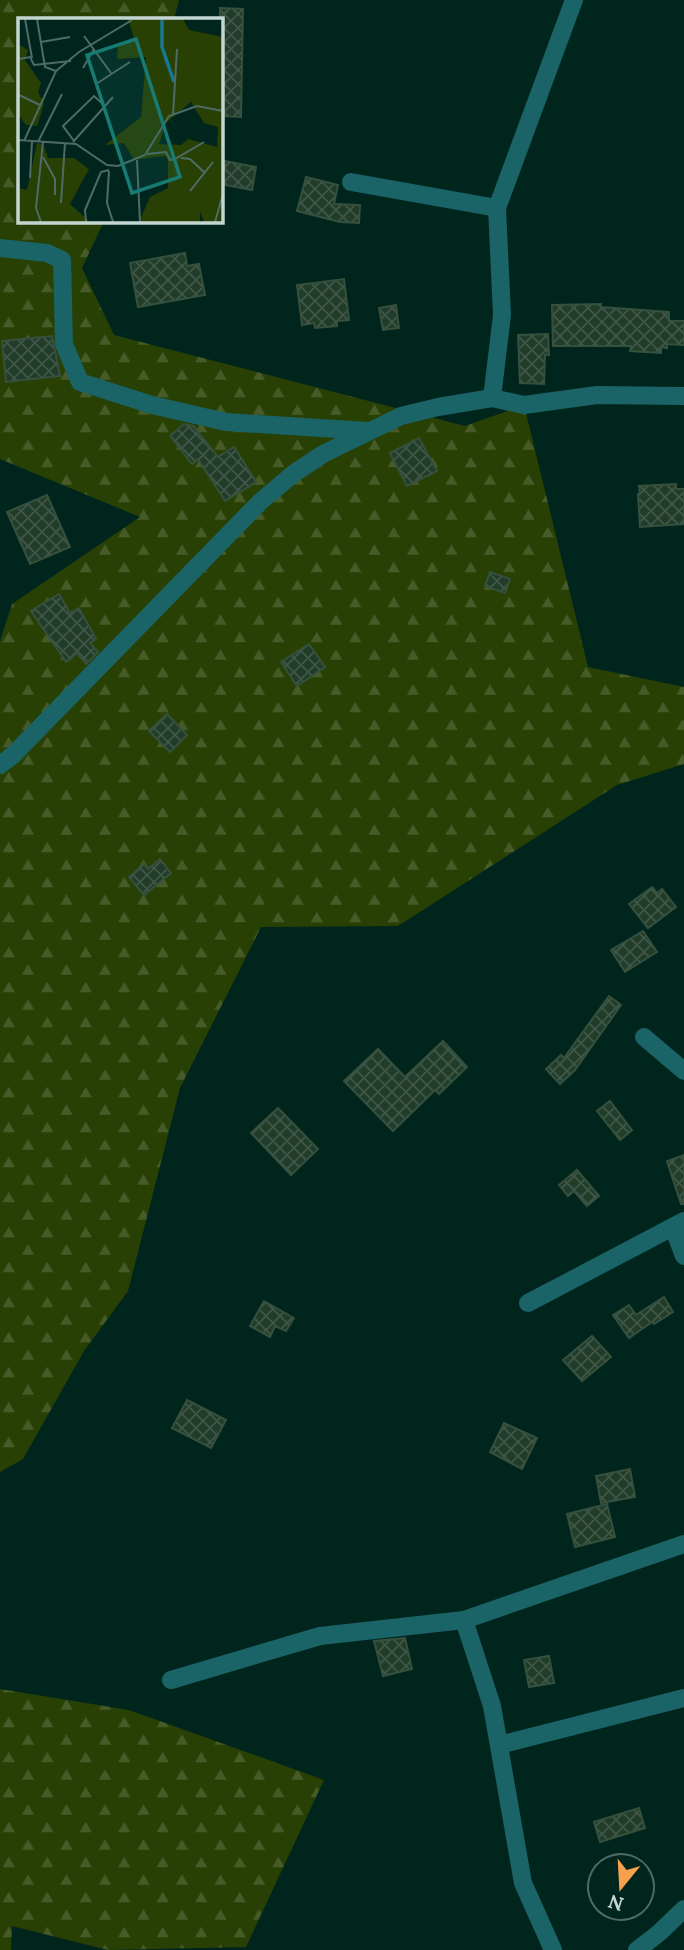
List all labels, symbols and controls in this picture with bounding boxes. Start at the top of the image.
inset map [18,18,222,222]
north arrow [586,1852,656,1922]
text: N [605,1889,626,1917]

